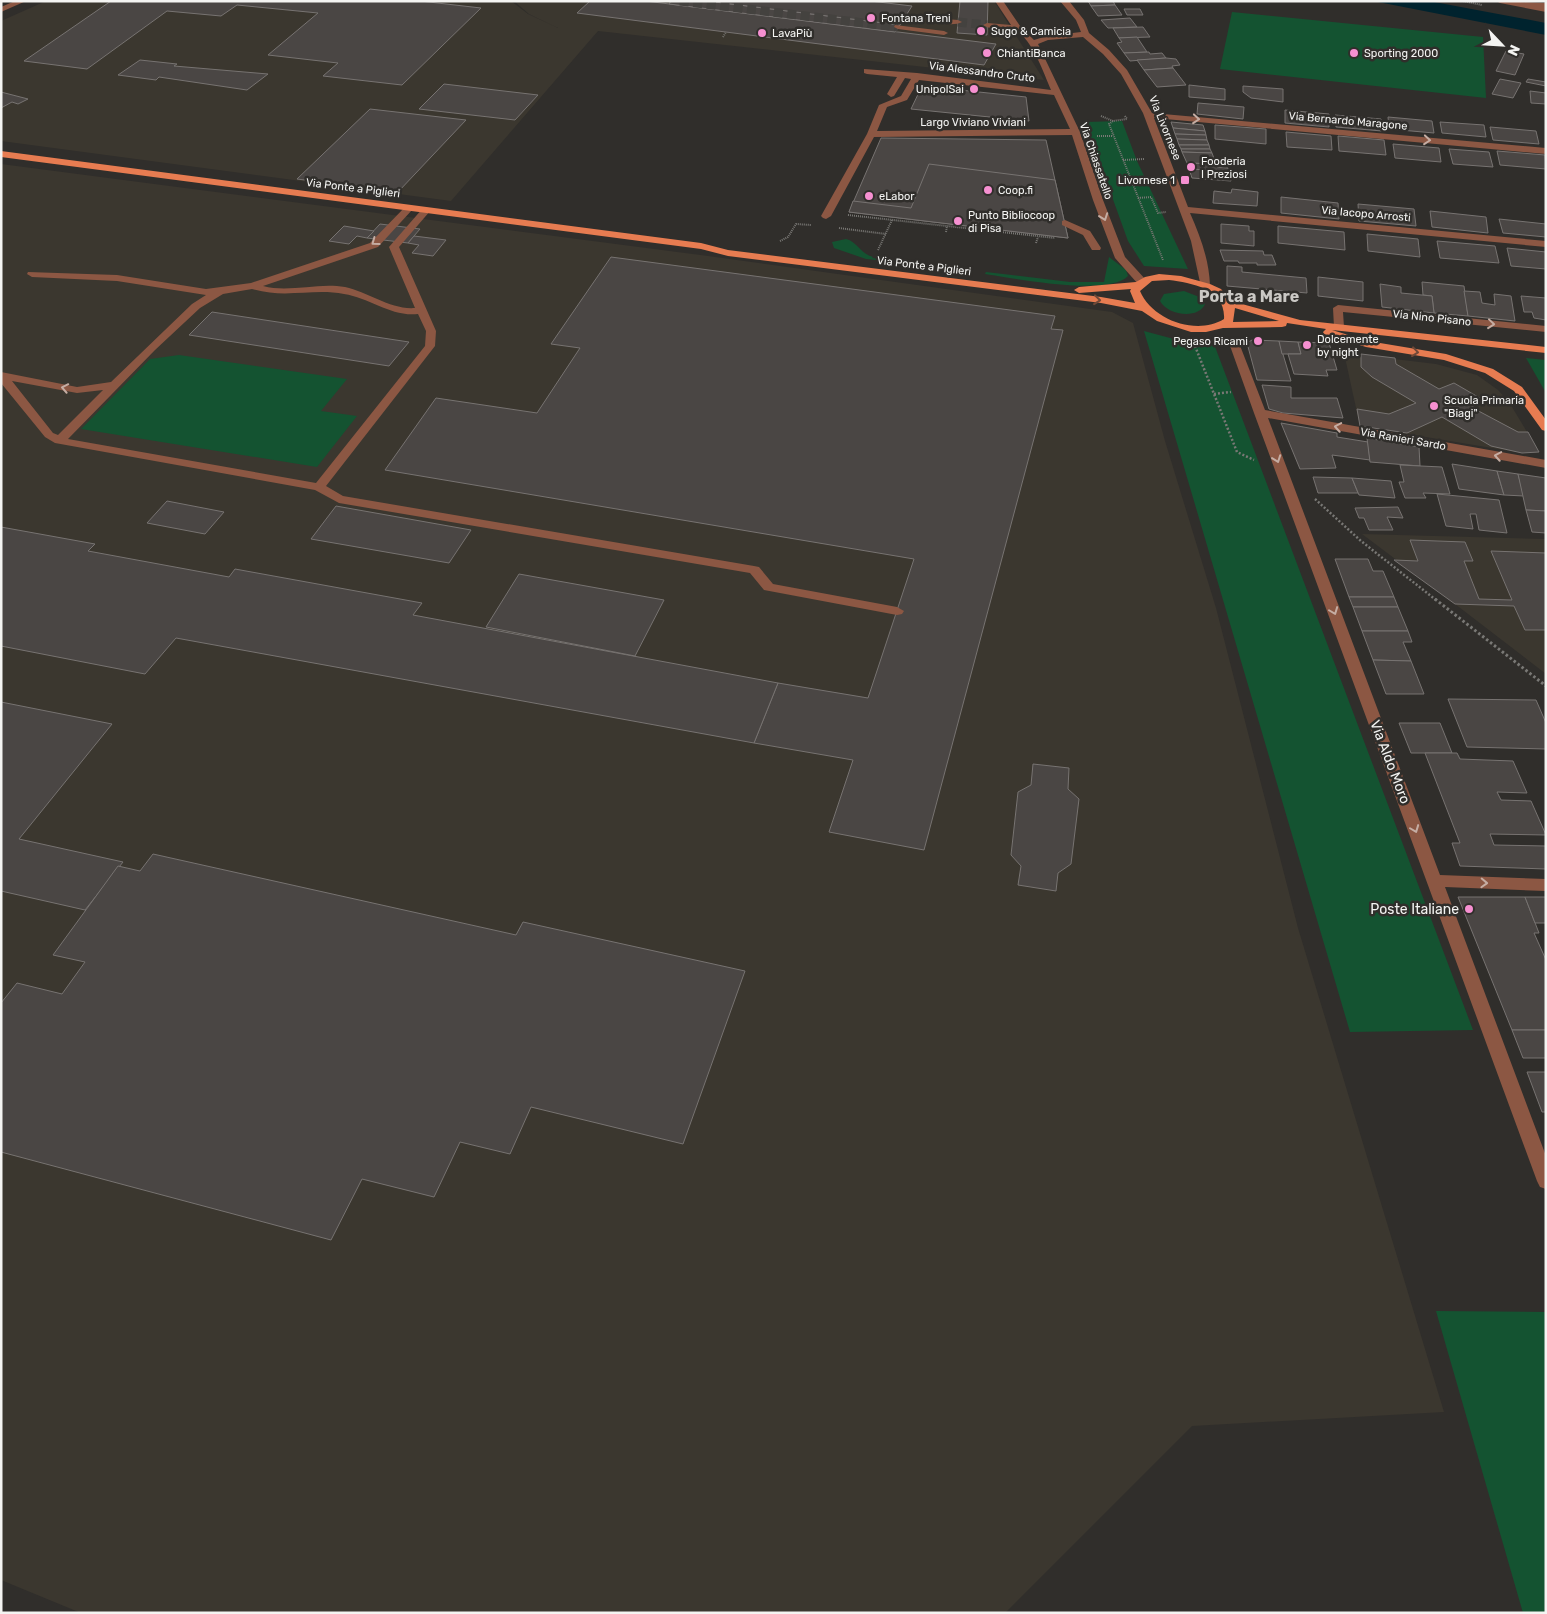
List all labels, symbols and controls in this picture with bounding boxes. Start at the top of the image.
marker: Fontana Treni [865,12,877,24]
place label: Fontana Treni [881,12,951,25]
north arrow [1477,20,1527,70]
marker: Sugo & Camicia [975,25,987,37]
place label: Sugo & Camicia [991,25,1071,38]
marker: LavaPiù [756,27,768,39]
place label: LavaPiù [772,27,812,40]
text: N [1503,42,1523,58]
marker: ChiantiBanca [981,47,993,59]
place label: ChiantiBanca [997,47,1066,60]
marker: Sporting 2000 [1348,47,1360,59]
place label: Sporting 2000 [1364,47,1438,60]
street label: Via Alessandro Cruto [928,59,1036,85]
place label: UnipolSai [916,83,964,96]
marker: UnipolSai [968,83,980,95]
street label: Via Livornese [1146,94,1184,162]
street label: Via Bernardo Maragone [1288,109,1408,133]
one-way arrow [1192,113,1200,124]
street label: Largo Viviano Viviani [920,116,1026,129]
street label: Via Chiassatello [1077,121,1115,201]
one-way arrow [1424,134,1432,145]
place label: Fooderia I Preziosi [1201,155,1247,181]
marker: Fooderia I Preziosi [1185,161,1197,173]
place label: Livornese 1 [1118,174,1175,187]
marker: Livornese 1 [1179,174,1191,186]
street label: Via Ponte a Piglieri [305,176,401,200]
marker: Coop.fi [982,184,994,196]
place label: Coop.fi [998,184,1033,197]
marker: eLabor [863,190,875,202]
place label: eLabor [879,190,915,203]
street label: Via Iacopo Arrosti [1321,204,1411,224]
place label: Punto Bibliocoop di Pisa [968,209,1055,235]
one-way arrow [1098,212,1108,221]
marker: Punto Bibliocoop di Pisa [952,215,964,227]
one-way arrow [371,236,381,245]
street label: Via Ponte a Piglieri [876,254,972,278]
district label: Porta a Mare [1199,287,1299,306]
one-way arrow [1093,294,1101,305]
street label: Via Nino Pisano [1392,307,1472,329]
one-way arrow [1487,318,1495,329]
place label: Dolcemente by night [1317,333,1379,359]
place label: Pegaso Ricami [1173,335,1248,348]
marker: Pegaso Ricami [1252,335,1264,347]
marker: Dolcemente by night [1301,339,1313,351]
one-way arrow [1411,346,1419,357]
one-way arrow [61,383,69,393]
place label: Scuola Primaria "Biagi" [1444,394,1524,420]
marker: Scuola Primaria "Biagi" [1428,400,1440,412]
one-way arrow [1333,423,1342,433]
street label: Via Ranieri Sardo [1359,425,1447,453]
one-way arrow [1493,451,1502,461]
one-way arrow [1271,454,1281,463]
one-way arrow [1328,606,1338,615]
street label: Via Aldo Moro [1366,718,1414,806]
one-way arrow [1409,824,1419,833]
one-way arrow [1480,877,1488,888]
place label: Poste Italiane [1370,901,1459,918]
marker: Poste Italiane [1463,903,1475,915]

